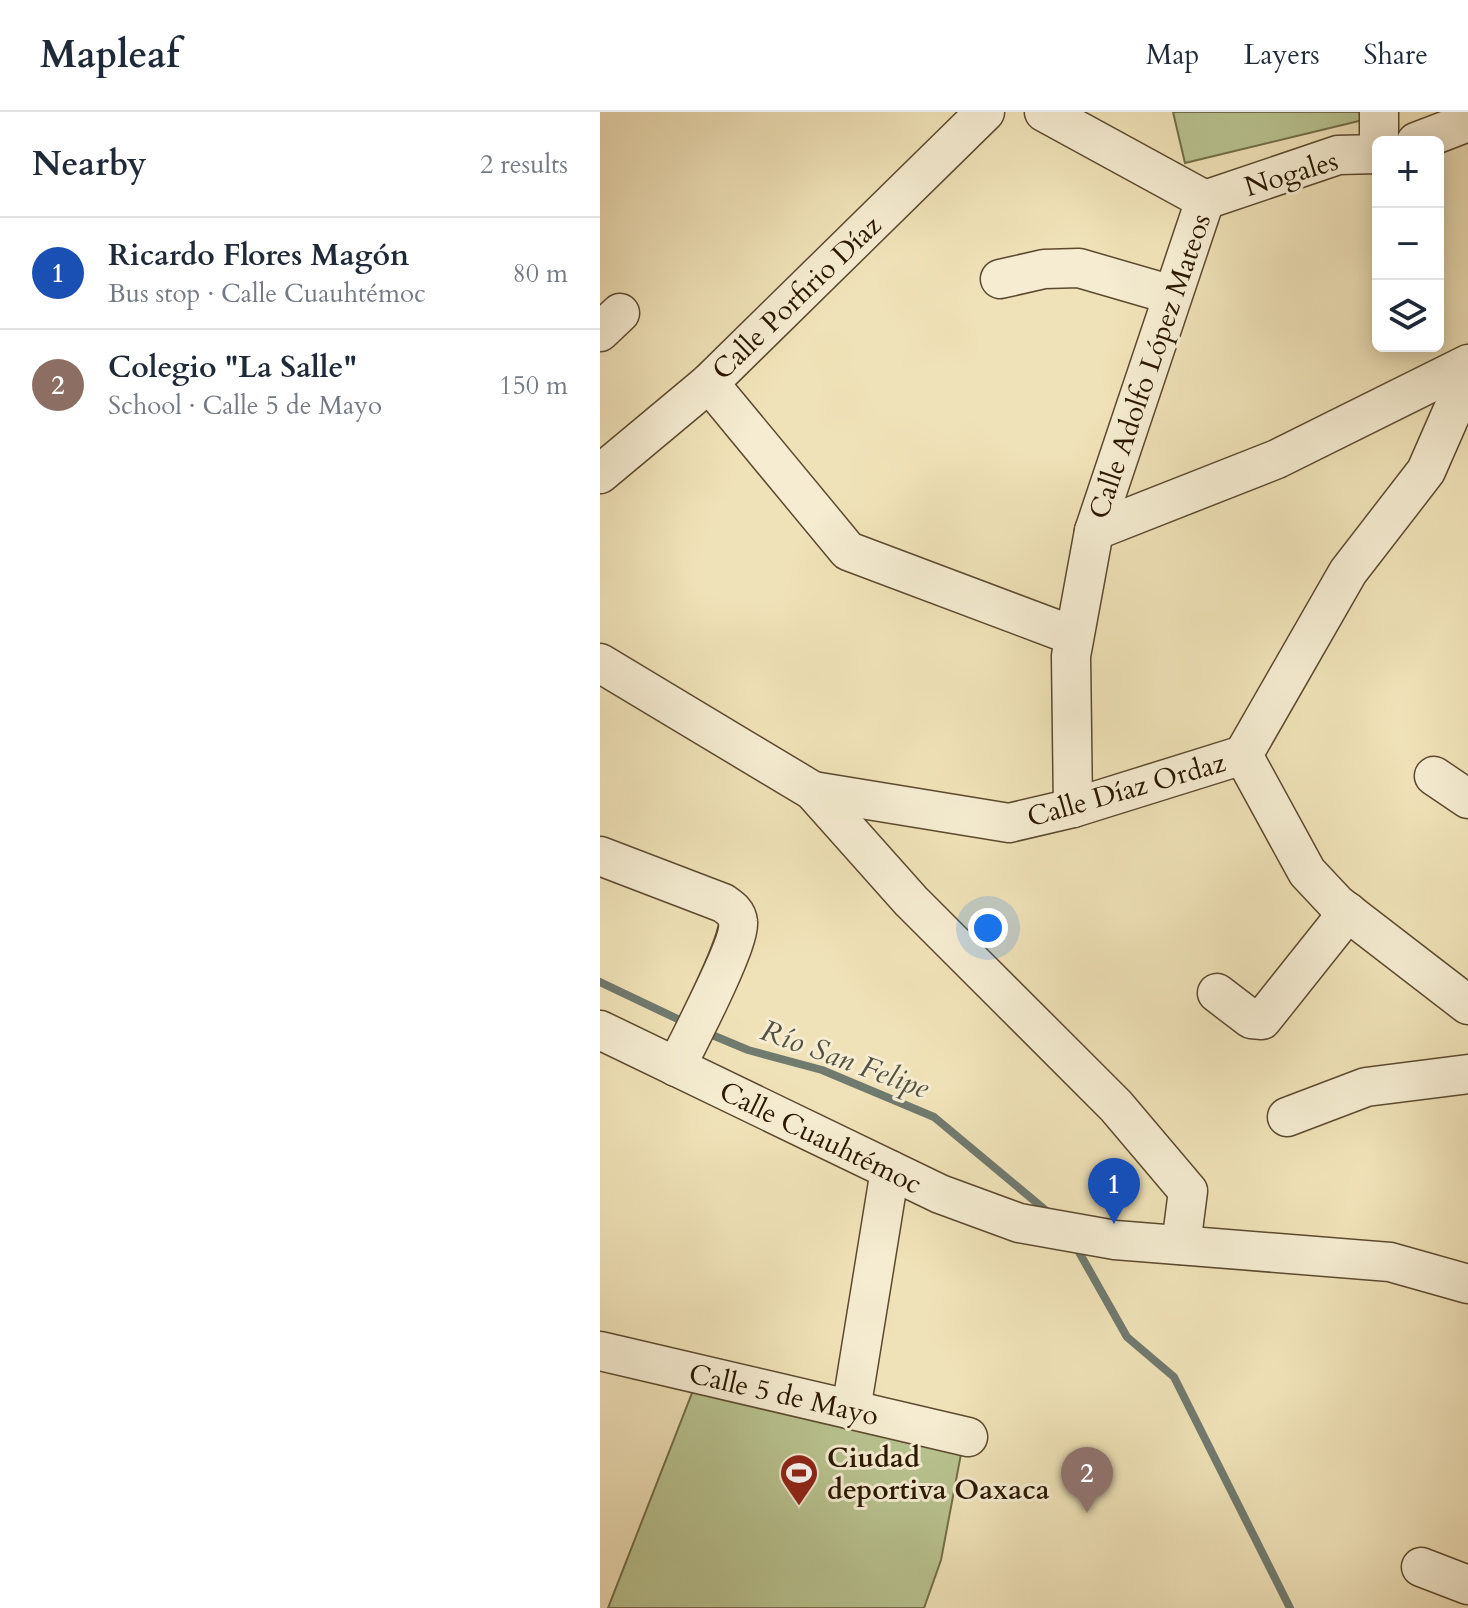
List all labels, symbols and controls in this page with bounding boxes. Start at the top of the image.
text: Mapleaf [40,29,179,81]
text: Map [1146,36,1199,74]
text: Layers [1243,36,1320,74]
text: Share [1364,36,1428,74]
map controls [1372,136,1444,352]
button: + [1372,136,1444,208]
text: Nearby [32,141,147,187]
street label: Nogales [1240,142,1343,206]
text: 2 results [480,147,568,182]
street label: Calle Porfirio Díaz [704,207,890,388]
button: − [1372,208,1444,280]
street label: Calle Adolfo López Mateos [1080,209,1220,524]
text: Ricardo Flores Magón [108,235,409,276]
text: 1 [51,256,65,291]
text: 80 m [512,256,568,291]
text: Bus stop · Calle Cuauhtémoc [108,276,426,311]
button: layers [1372,280,1444,352]
text: Colegio "La Salle" [108,347,357,388]
text: 2 [51,368,65,403]
text: 150 m [499,368,568,403]
text: School · Calle 5 de Mayo [108,388,382,423]
street label: Calle Díaz Ordaz [1023,743,1230,836]
your location [968,908,1008,948]
water label: Río San Felipe [755,1010,935,1109]
street label: Calle Cuauhtémoc [713,1072,928,1203]
pin: 1 [1088,1158,1140,1224]
street label: Calle 5 de Mayo [685,1355,882,1435]
place label: Ciudad deportiva Oaxaca [827,1439,1050,1509]
pin: 2 [1061,1447,1113,1513]
sports icon: Ciudad deportiva Oaxaca [778,1452,820,1507]

